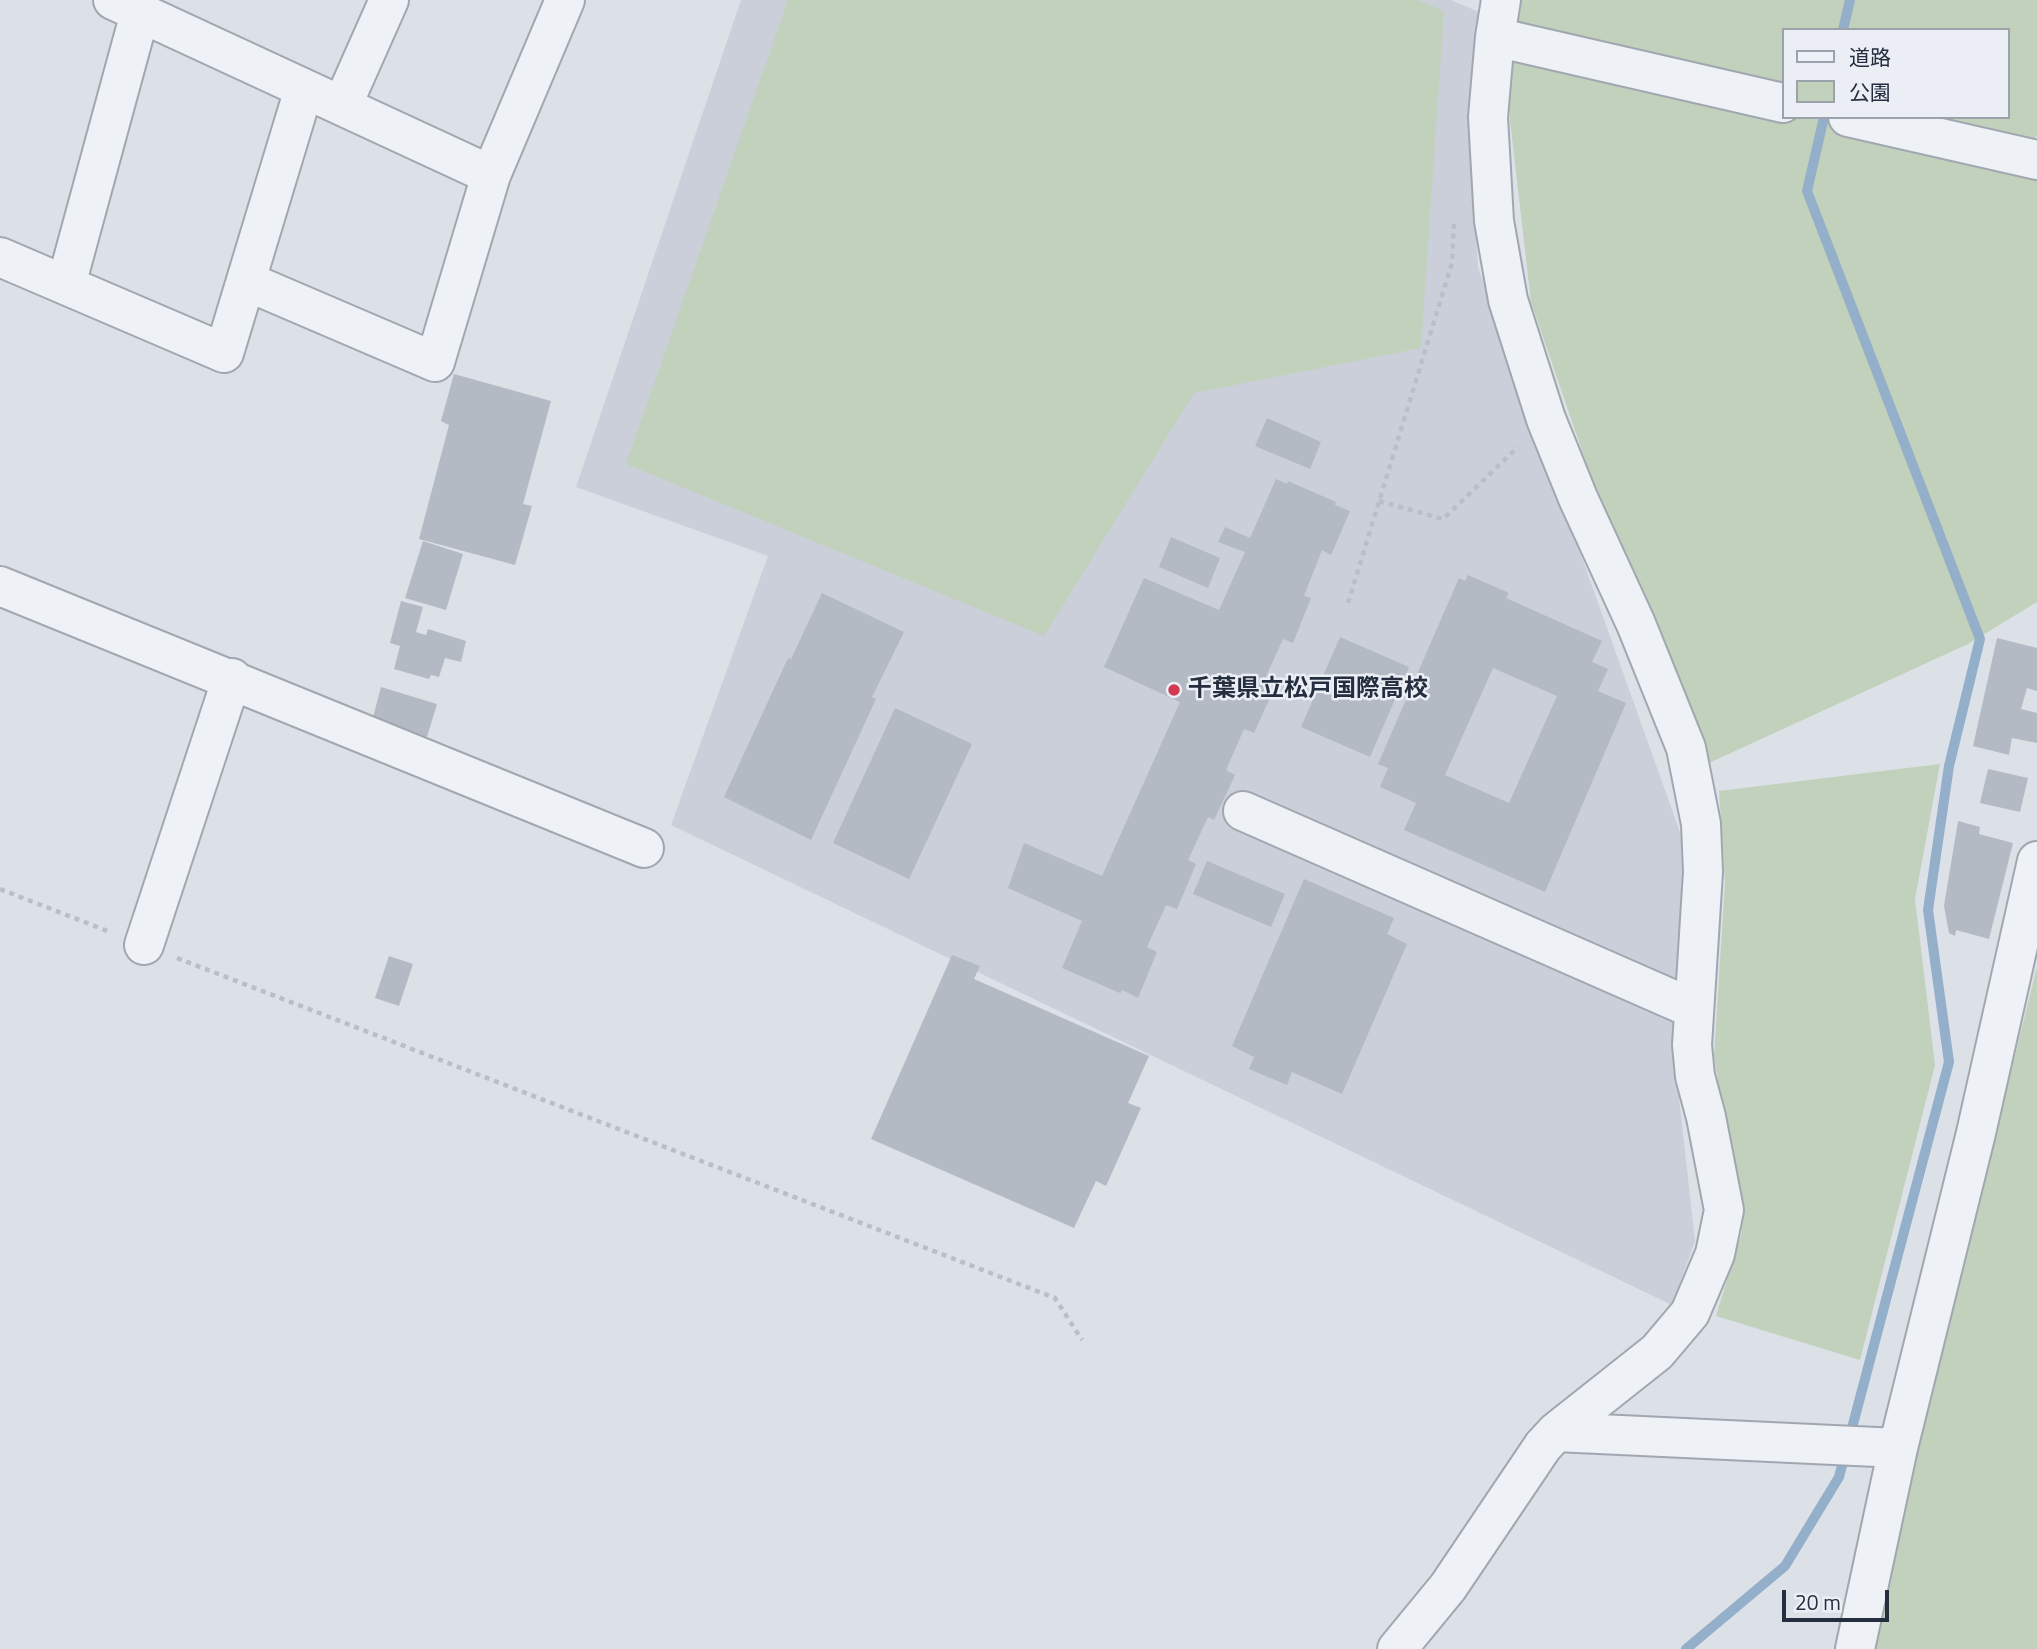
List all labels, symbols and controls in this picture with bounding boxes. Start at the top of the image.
legend [1782,28,2009,119]
text: 道路 [1849,41,1891,73]
text: 公園 [1849,76,1891,108]
place label: 千葉県立松戸国際高校 [1188,676,1428,704]
marker: 千葉県立松戸国際高校 [1166,682,1182,698]
scale bar [1785,1576,1892,1620]
text: 20 m [1795,1586,1841,1618]

